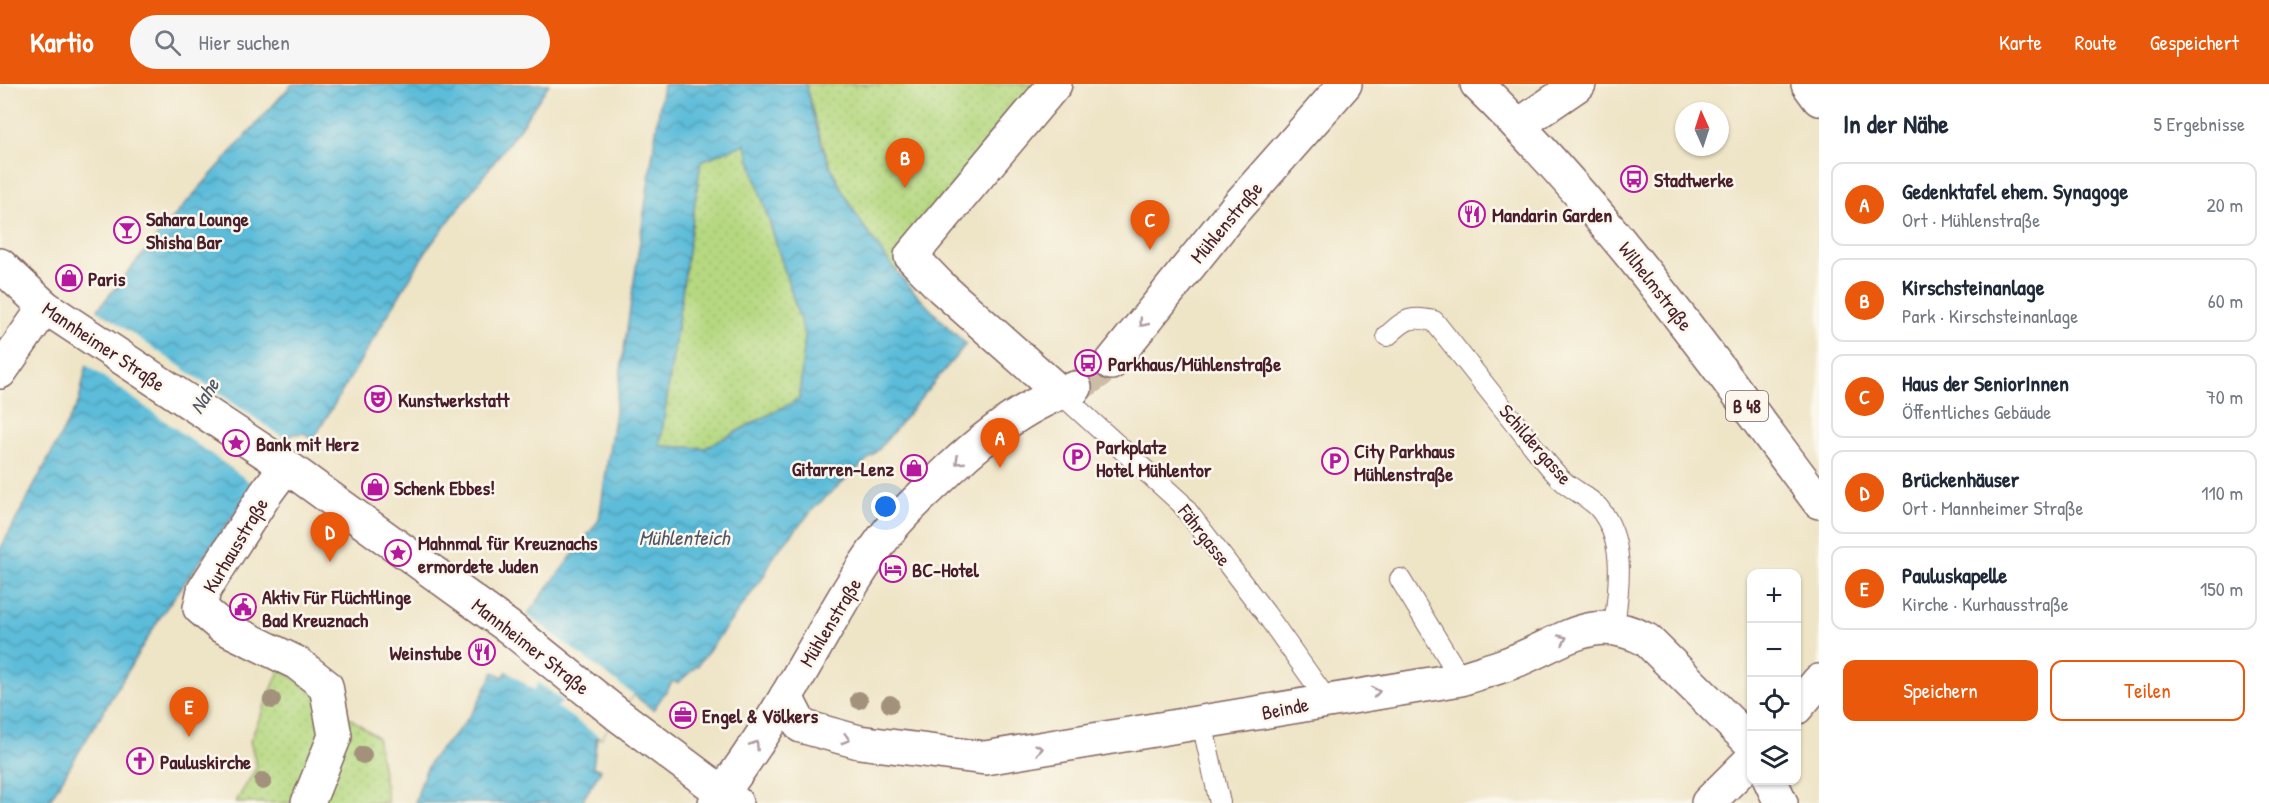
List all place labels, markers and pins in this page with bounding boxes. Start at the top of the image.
pin: B [886,138,924,188]
bus stop icon: Stadtwerke [1619,164,1649,194]
place label: Stadtwerke [1654,166,1734,193]
restaurant icon: Mandarin Garden [1457,199,1487,229]
pin: C [1130,200,1170,250]
place label: Mandarin Garden [1492,201,1612,228]
place label: Sahara Lounge Shisha Bar [146,205,249,255]
bar icon: Sahara Lounge Shisha Bar [112,215,142,245]
shop icon: Paris [54,263,84,293]
place label: Paris [88,265,126,292]
bus stop icon: Parkhaus/Mühlenstraße [1073,348,1103,378]
place label: Parkhaus/Mühlenstraße [1108,350,1281,378]
theatre icon: Kunstwerkstatt [363,384,393,414]
place label: Kunstwerkstatt [398,386,511,413]
pin: A [980,418,1020,468]
place icon: Bank mit Herz [221,428,251,458]
place label: Bank mit Herz [256,430,359,457]
place label: Parkplatz Hotel Mühlentor [1096,433,1212,483]
place label: City Parkhaus Mühlenstraße [1354,437,1455,488]
parking icon: Parkplatz Hotel Mühlentor [1062,442,1092,472]
parking icon: City Parkhaus Mühlenstraße [1320,446,1350,476]
shop icon: Gitarren-Lenz [899,453,929,483]
place label: Gitarren-Lenz [792,455,894,482]
shop icon: Schenk Ebbes! [360,472,390,502]
place label: Schenk Ebbes! [394,474,495,501]
pin: D [310,512,350,562]
place label: Mahnmal für Kreuznachs ermordete Juden [418,529,598,579]
place icon: Mahnmal für Kreuznachs ermordete Juden [383,538,413,568]
hotel icon: BC-Hotel [878,554,908,584]
place label: BC-Hotel [912,556,979,583]
place label: Aktiv Für Flüchtlinge Bad Kreuznach [262,583,411,633]
public building icon: Aktiv Für Flüchtlinge Bad Kreuznach [228,592,258,622]
restaurant icon: Weinstube [467,637,497,667]
place label: Weinstube [389,639,462,666]
pin: E [170,688,208,737]
office icon: Engel & Völkers [668,700,698,730]
place label: Engel & Völkers [702,702,818,730]
church icon: Pauluskirche [125,746,155,776]
place label: Pauluskirche [160,748,251,775]

